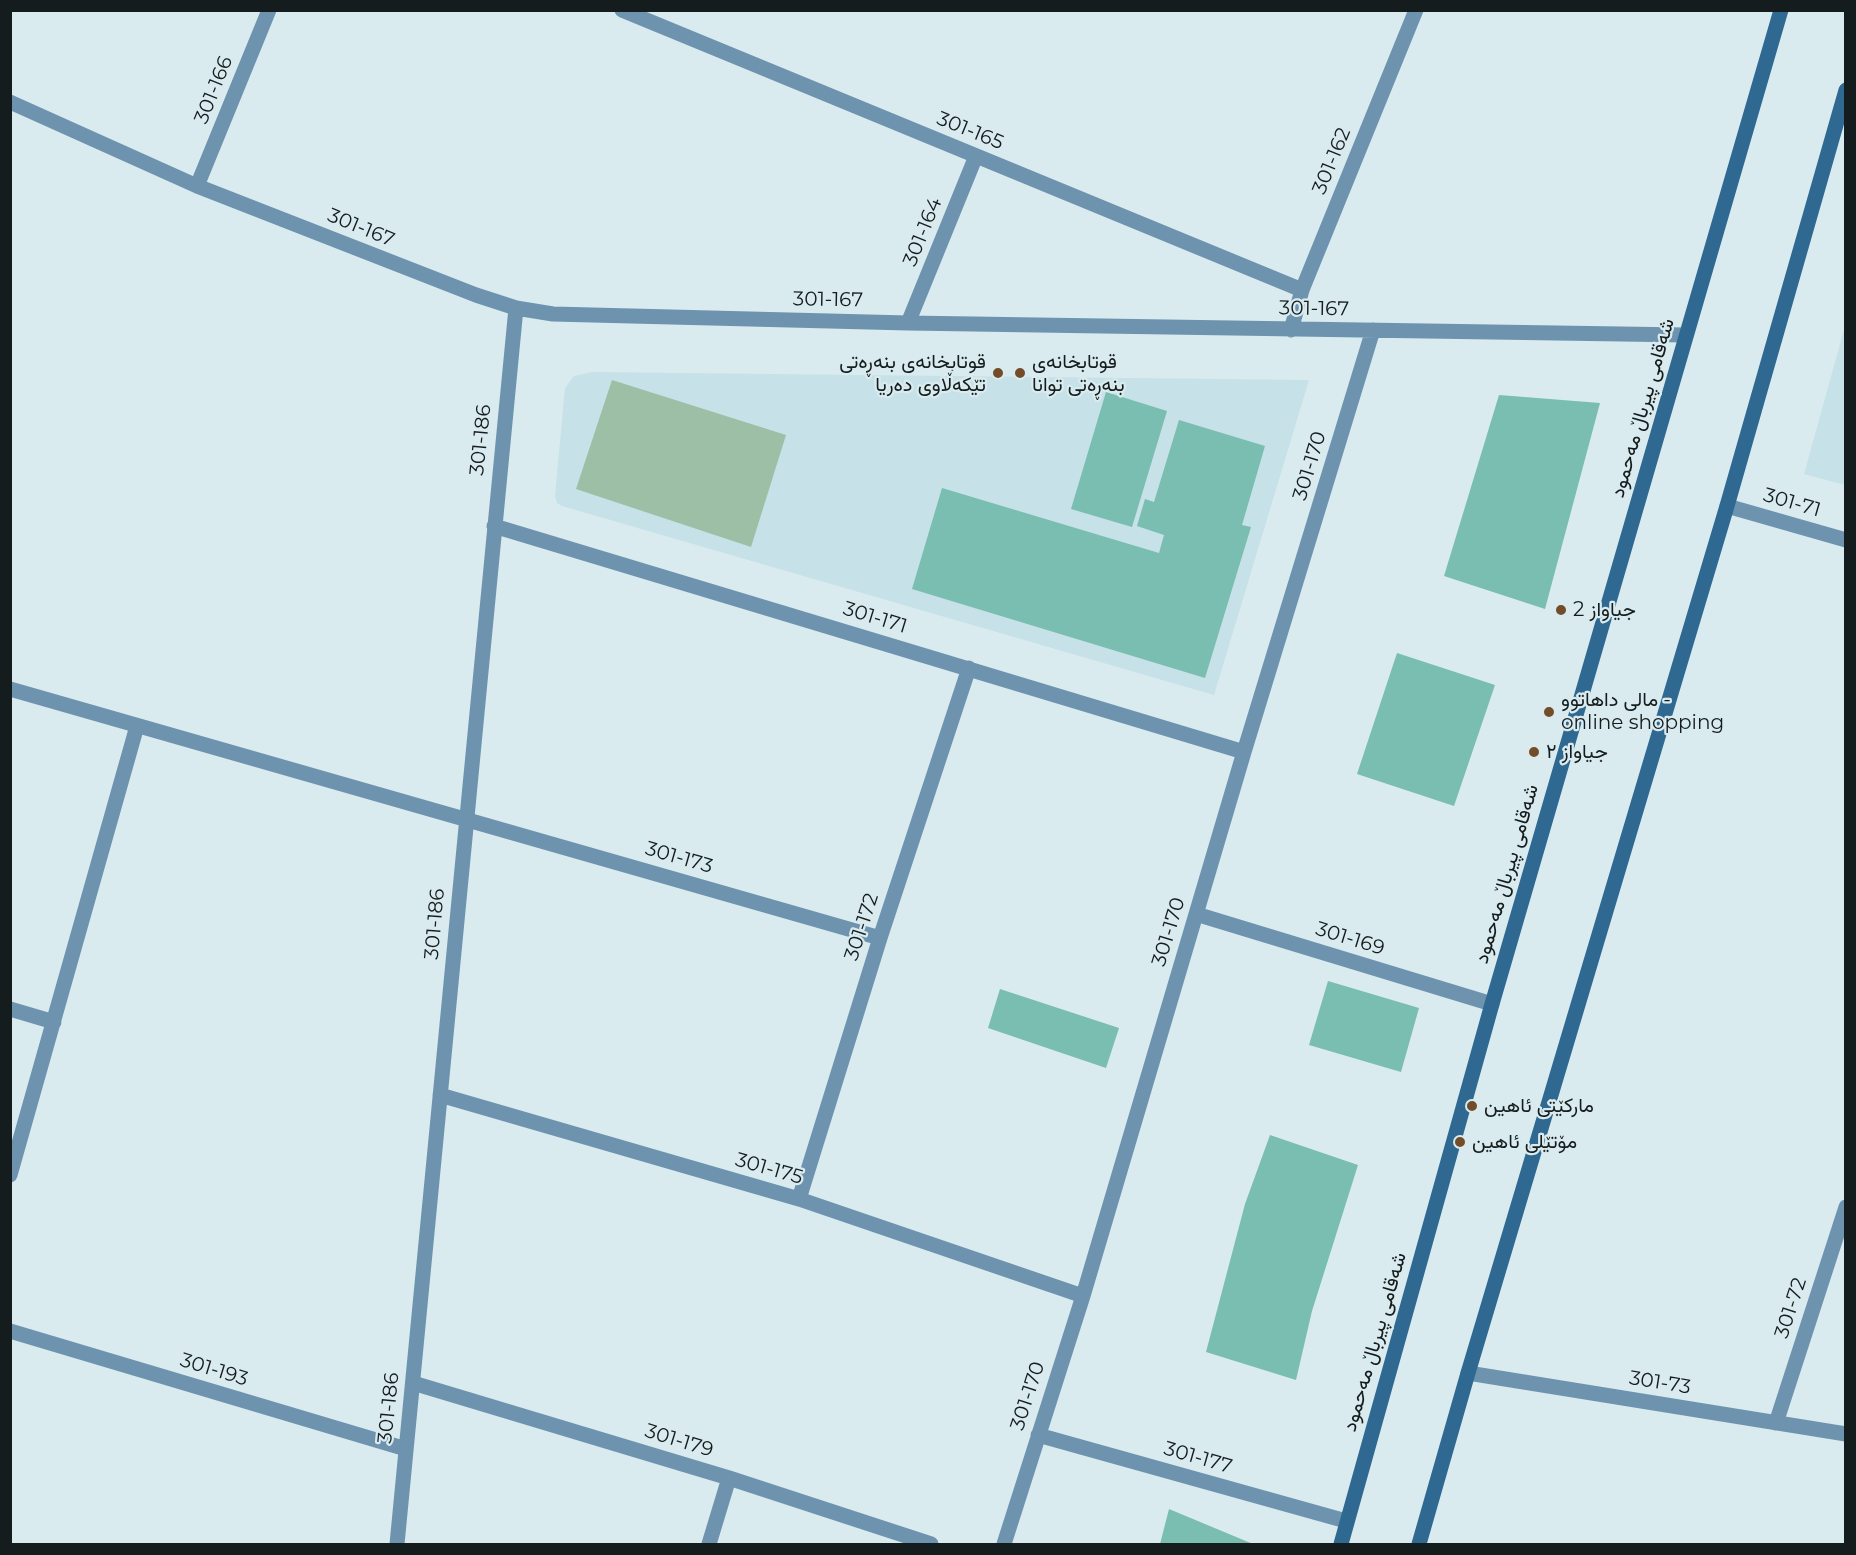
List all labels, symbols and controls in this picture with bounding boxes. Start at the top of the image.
street label: 301-166 [190,53,238,127]
street label: 301-165 [933,107,1007,155]
street label: 301-162 [1308,124,1356,198]
street label: 301-164 [898,194,948,270]
street label: 301-167 [324,204,398,252]
street label: 301-167 [793,287,863,313]
street label: 301-167 [1279,296,1349,322]
street label: شەقامی پیرباڵ مەحمود [1606,316,1680,500]
place label: قوتابخانەی بنەڕەتی تێکەڵاوی دەریا [839,350,986,397]
place label: قوتابخانەی بنەڕەتی توانا [1032,350,1125,397]
marker: قوتابخانەی بنەڕەتی تێکەڵاوی دەریا [991,366,1005,380]
marker: قوتابخانەی بنەڕەتی توانا [1013,366,1027,380]
street label: 301-186 [465,403,497,477]
street label: 301-170 [1288,429,1332,503]
street label: 301-71 [1761,483,1823,523]
street label: 301-171 [840,597,910,639]
place label: جیاواز 2 [1573,598,1636,622]
marker: جیاواز 2 [1554,603,1568,617]
place label: مالی داهاتوو - online shopping [1561,688,1724,735]
marker: مالی داهاتوو - online shopping [1542,705,1556,719]
place label: جیاواز ٢ [1546,740,1608,764]
marker: جیاواز ٢ [1527,745,1541,759]
street label: شەقامی پیرباڵ مەحمود [1470,782,1544,966]
street label: 301-173 [642,837,716,879]
street label: 301-186 [420,887,450,961]
street label: 301-172 [840,890,884,964]
street label: 301-170 [1147,895,1191,969]
street label: 301-169 [1313,917,1387,961]
place label: مارکێتی ئاهین [1484,1094,1594,1118]
marker: مارکێتی ئاهین [1465,1099,1479,1113]
place label: مۆتێلی ئاهین [1472,1130,1577,1154]
marker: مۆتێلی ئاهین [1453,1135,1467,1149]
street label: 301-175 [733,1148,805,1190]
street label: شەقامی پیرباڵ مەحمود [1338,1250,1412,1434]
street label: 301-72 [1770,1275,1812,1341]
street label: 301-193 [177,1348,251,1392]
street label: 301-170 [1006,1359,1050,1433]
street label: 301-73 [1627,1366,1693,1400]
street label: 301-186 [373,1371,405,1445]
street label: 301-179 [642,1419,716,1463]
street label: 301-177 [1161,1437,1235,1479]

